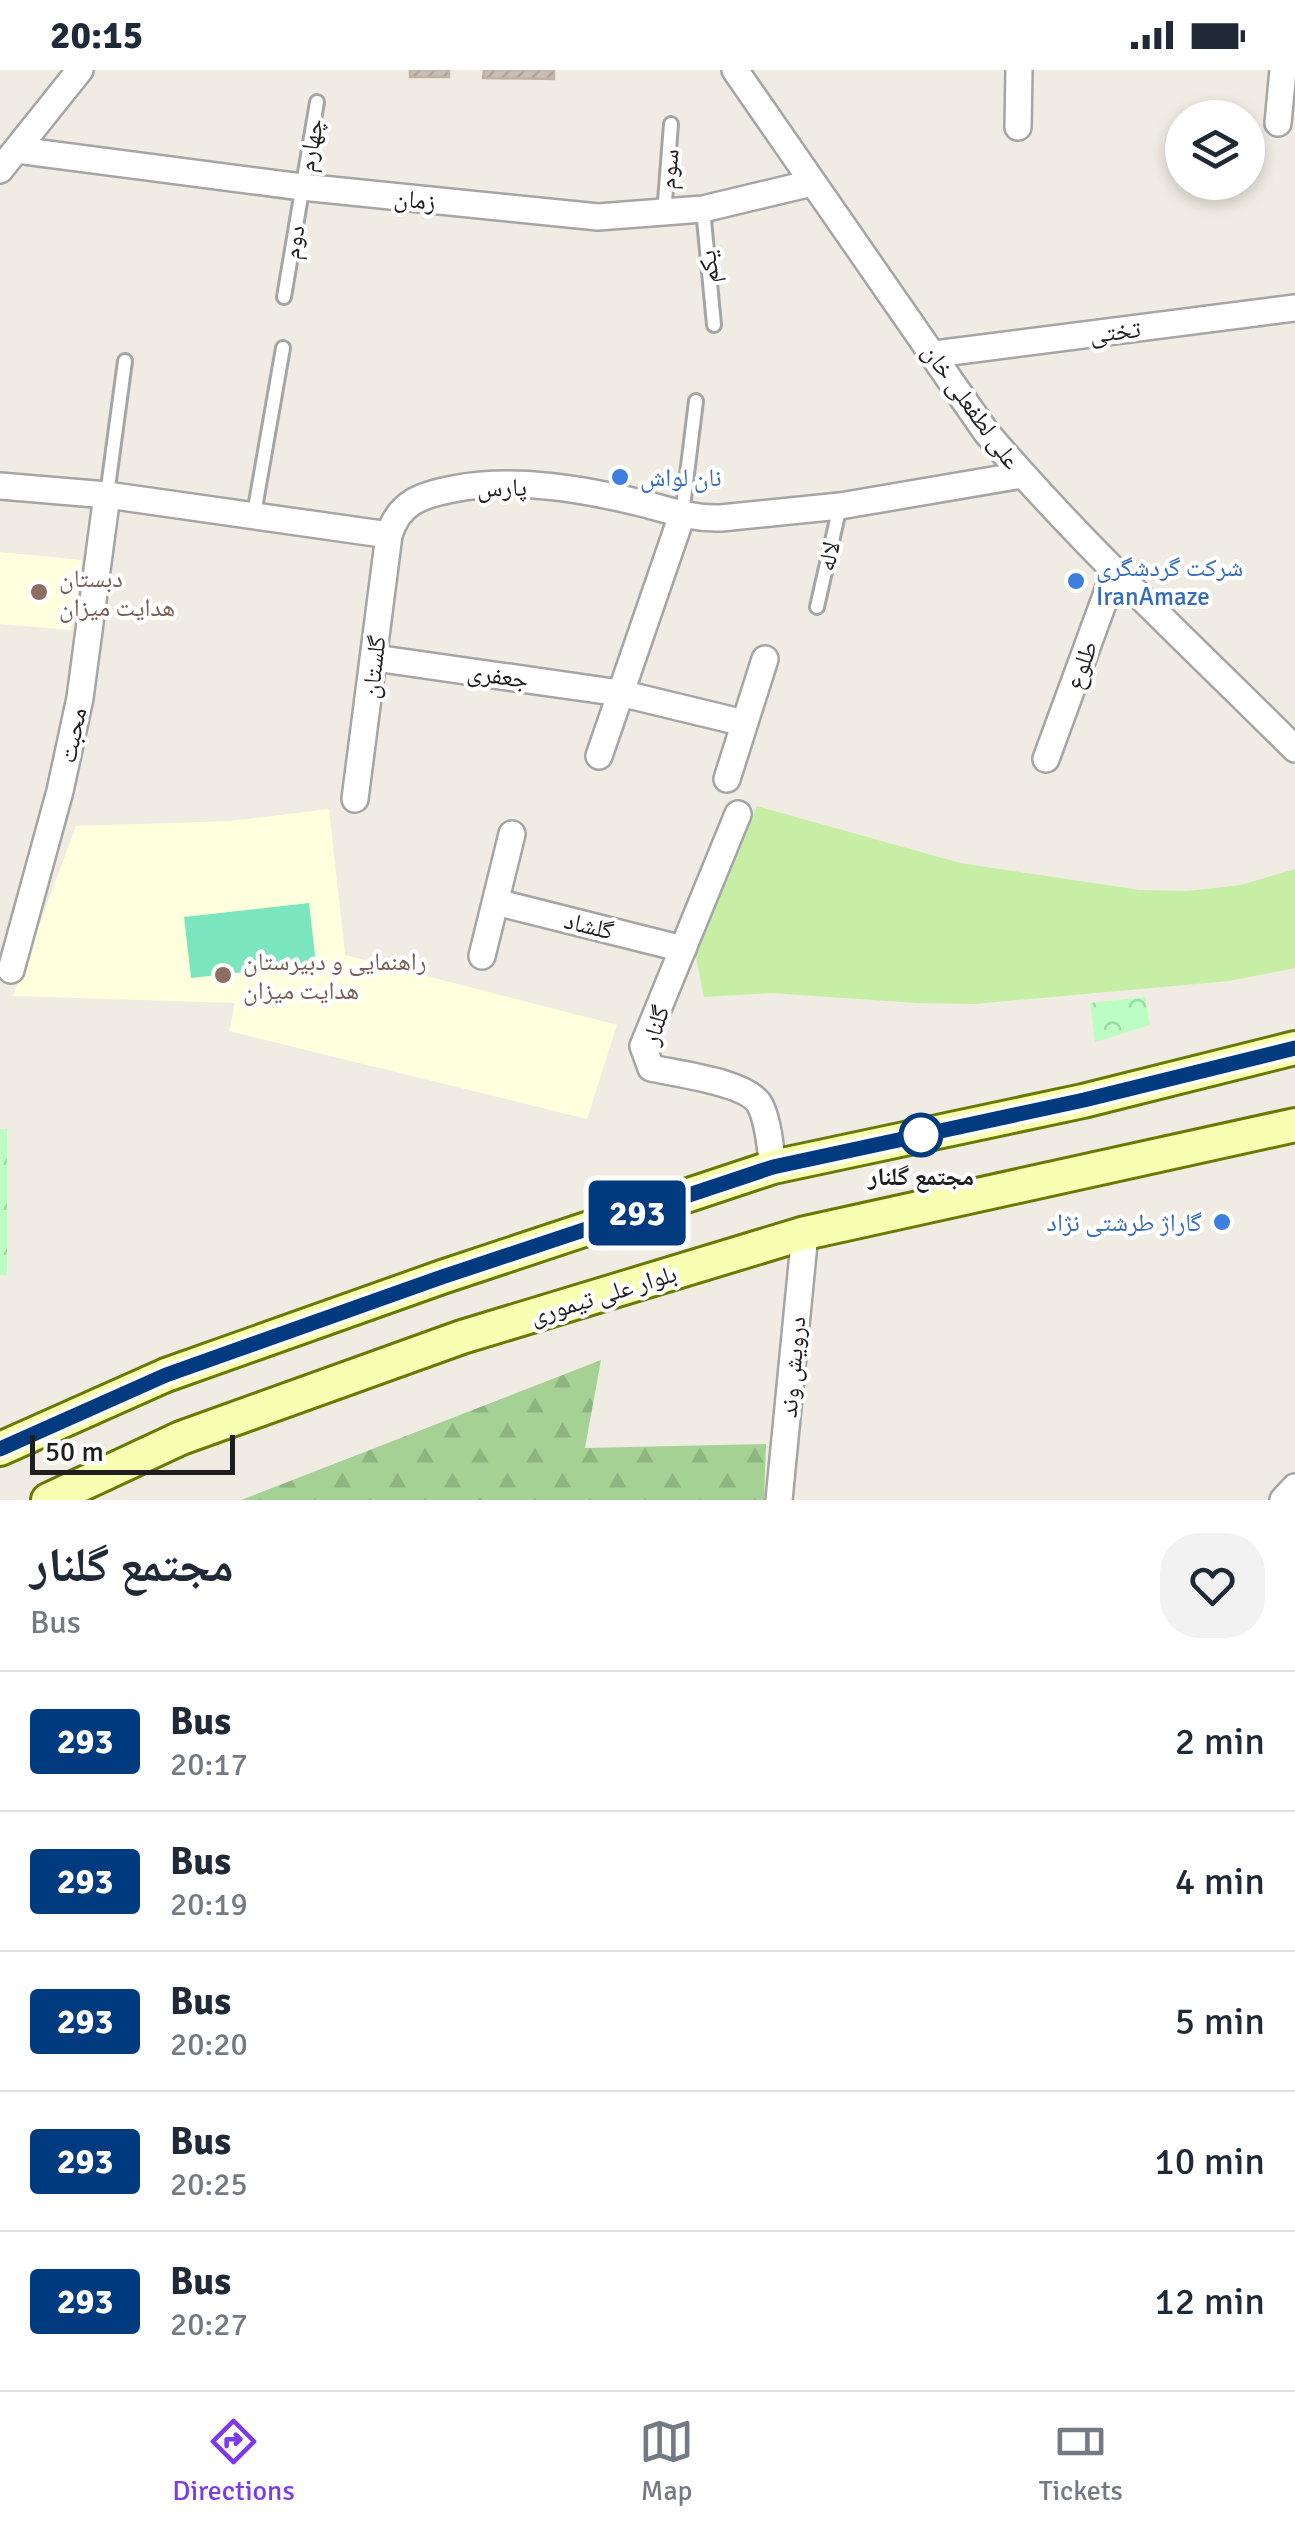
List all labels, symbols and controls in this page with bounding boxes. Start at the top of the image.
text: 20:15 [50,12,143,59]
map controls [1165,100,1265,200]
button: layers [1165,100,1265,200]
street label: چهارم [291,116,331,174]
street label: سوم [651,148,687,191]
street label: زمان [392,182,437,217]
street label: دوم [276,223,312,262]
street label: یکم [691,249,727,285]
street label: تختی [1088,313,1142,350]
street label: علی لطفعلی خان [916,337,1028,475]
place label: نان لواش [640,462,722,493]
marker: نان لواش [609,466,631,488]
street label: پارس [477,472,527,503]
street label: لاله [810,538,847,574]
place label: شرکت گردشگری IranAmaze [1096,552,1243,612]
place label: دبستان هدایت میزان [59,563,175,623]
marker: شرکت گردشگری IranAmaze [1065,570,1087,592]
marker: دبستان هدایت میزان [28,581,50,603]
street label: گلستان [354,634,393,700]
street label: طلوع [1058,637,1104,694]
street label: جعفری [465,656,531,695]
street label: محبت [52,705,93,766]
street label: گلشاد [561,904,617,947]
place label: راهنمایی و دبیرستان هدایت میزان [243,946,426,1006]
marker: راهنمایی و دبیرستان هدایت میزان [212,964,234,986]
street label: گلنار [634,1001,676,1050]
marker: مجتمع گلنار [900,1114,942,1156]
place label: مجتمع گلنار [867,1161,974,1193]
line badge: 293 [580,1180,694,1246]
text: 293 [609,1192,665,1235]
place label: گاراژ طرشتی نژاد [1047,1207,1202,1238]
marker: گاراژ طرشتی نژاد [1211,1211,1233,1233]
street label: بلوار علی تیموری [526,1257,680,1332]
street label: درویش‌ وند [773,1315,812,1419]
scale bar [30,1430,235,1474]
text: 50 m [45,1435,104,1469]
button: heart [1160,1533,1265,1638]
text: مجتمع گلنار [30,1536,234,1595]
text: Bus [30,1603,81,1642]
text: Bus [170,1698,231,1745]
text: 2 min [1175,1718,1265,1765]
text: 293 [57,1720,113,1763]
text: 20:17 [170,1745,248,1784]
text: Bus [170,1838,231,1885]
text: 4 min [1175,1858,1265,1905]
text: 293 [57,1860,113,1903]
text: 20:19 [170,1885,248,1924]
text: Bus [170,1978,231,2025]
text: 5 min [1175,1998,1265,2045]
text: 293 [57,2000,113,2043]
text: 20:20 [170,2025,248,2064]
text: Bus [170,2118,231,2165]
text: 10 min [1154,2138,1265,2185]
text: 293 [57,2140,113,2183]
text: 20:25 [170,2165,248,2204]
text: Bus [170,2258,231,2305]
text: 12 min [1154,2278,1265,2325]
text: 293 [57,2280,113,2323]
text: 20:27 [170,2305,248,2344]
tab: Directions [172,2414,295,2508]
tab: Map [639,2414,694,2508]
tab: Tickets [1039,2414,1123,2508]

